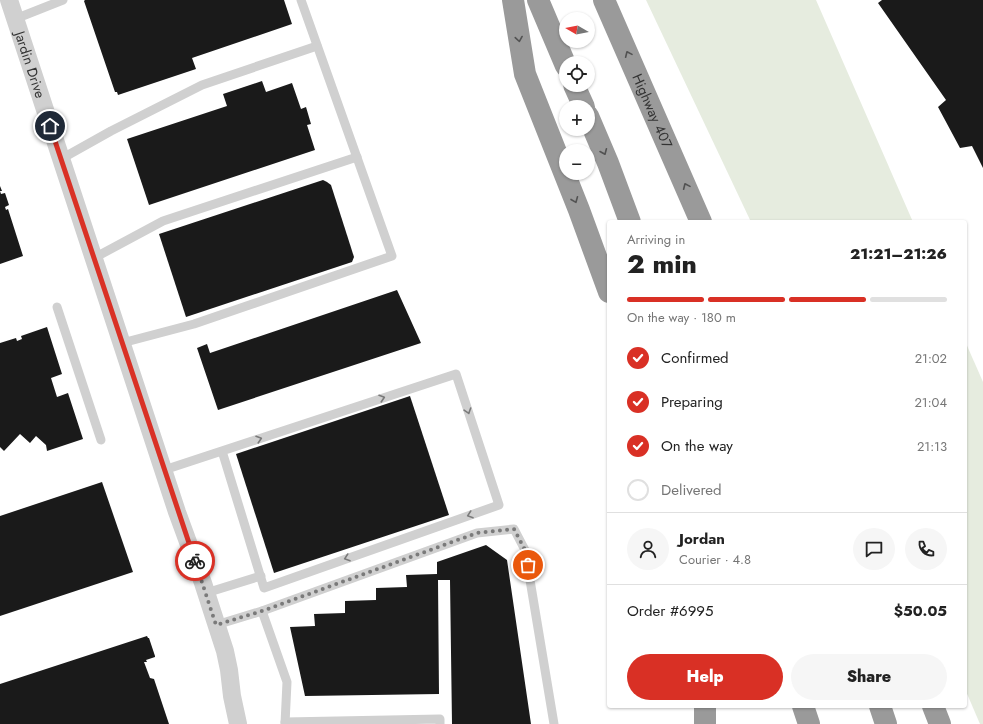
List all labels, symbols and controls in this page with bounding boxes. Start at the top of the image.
north arrow [559,12,595,48]
map controls [559,12,595,180]
street label: Jardin Drive [9,27,50,101]
one-way arrow [514,35,523,42]
one-way arrow [625,51,633,59]
button: locate [559,56,595,92]
street label: Highway 407 [627,70,678,152]
button: + [559,100,595,136]
pin [33,109,67,143]
icon: home [39,115,61,137]
button: − [559,144,595,180]
one-way arrow [599,149,607,156]
one-way arrow [682,183,690,190]
one-way arrow [571,197,579,204]
text: Arriving in [627,230,685,249]
text: 21:21–21:26 [850,243,947,265]
text: 2 min [627,245,697,283]
text: On the way · 180 m [627,308,736,327]
icon: check [627,347,649,369]
text: Confirmed [661,347,729,369]
text: 21:02 [915,349,947,368]
icon: check [627,391,649,413]
text: Preparing [661,391,723,413]
text: 21:04 [914,393,947,412]
one-way arrow [379,394,386,403]
one-way arrow [463,407,472,414]
one-way arrow [255,435,262,443]
icon: check [627,435,649,457]
text: On the way [661,435,733,457]
text: 21:13 [917,437,947,456]
text: Delivered [661,479,722,501]
one-way arrow [467,511,474,519]
button: person [627,528,669,570]
text: Jordan [679,528,725,550]
button: chat [853,528,895,570]
button: phone [905,528,947,570]
courier [175,541,215,581]
pin [511,548,545,582]
icon: bike [184,550,206,572]
text: Courier · 4.8 [679,550,751,569]
one-way arrow [344,554,351,562]
icon: bag [517,554,539,576]
text: Order #6995 [627,600,713,622]
text: $50.05 [894,600,947,622]
button: Help [627,654,783,700]
button: Share [791,654,947,700]

